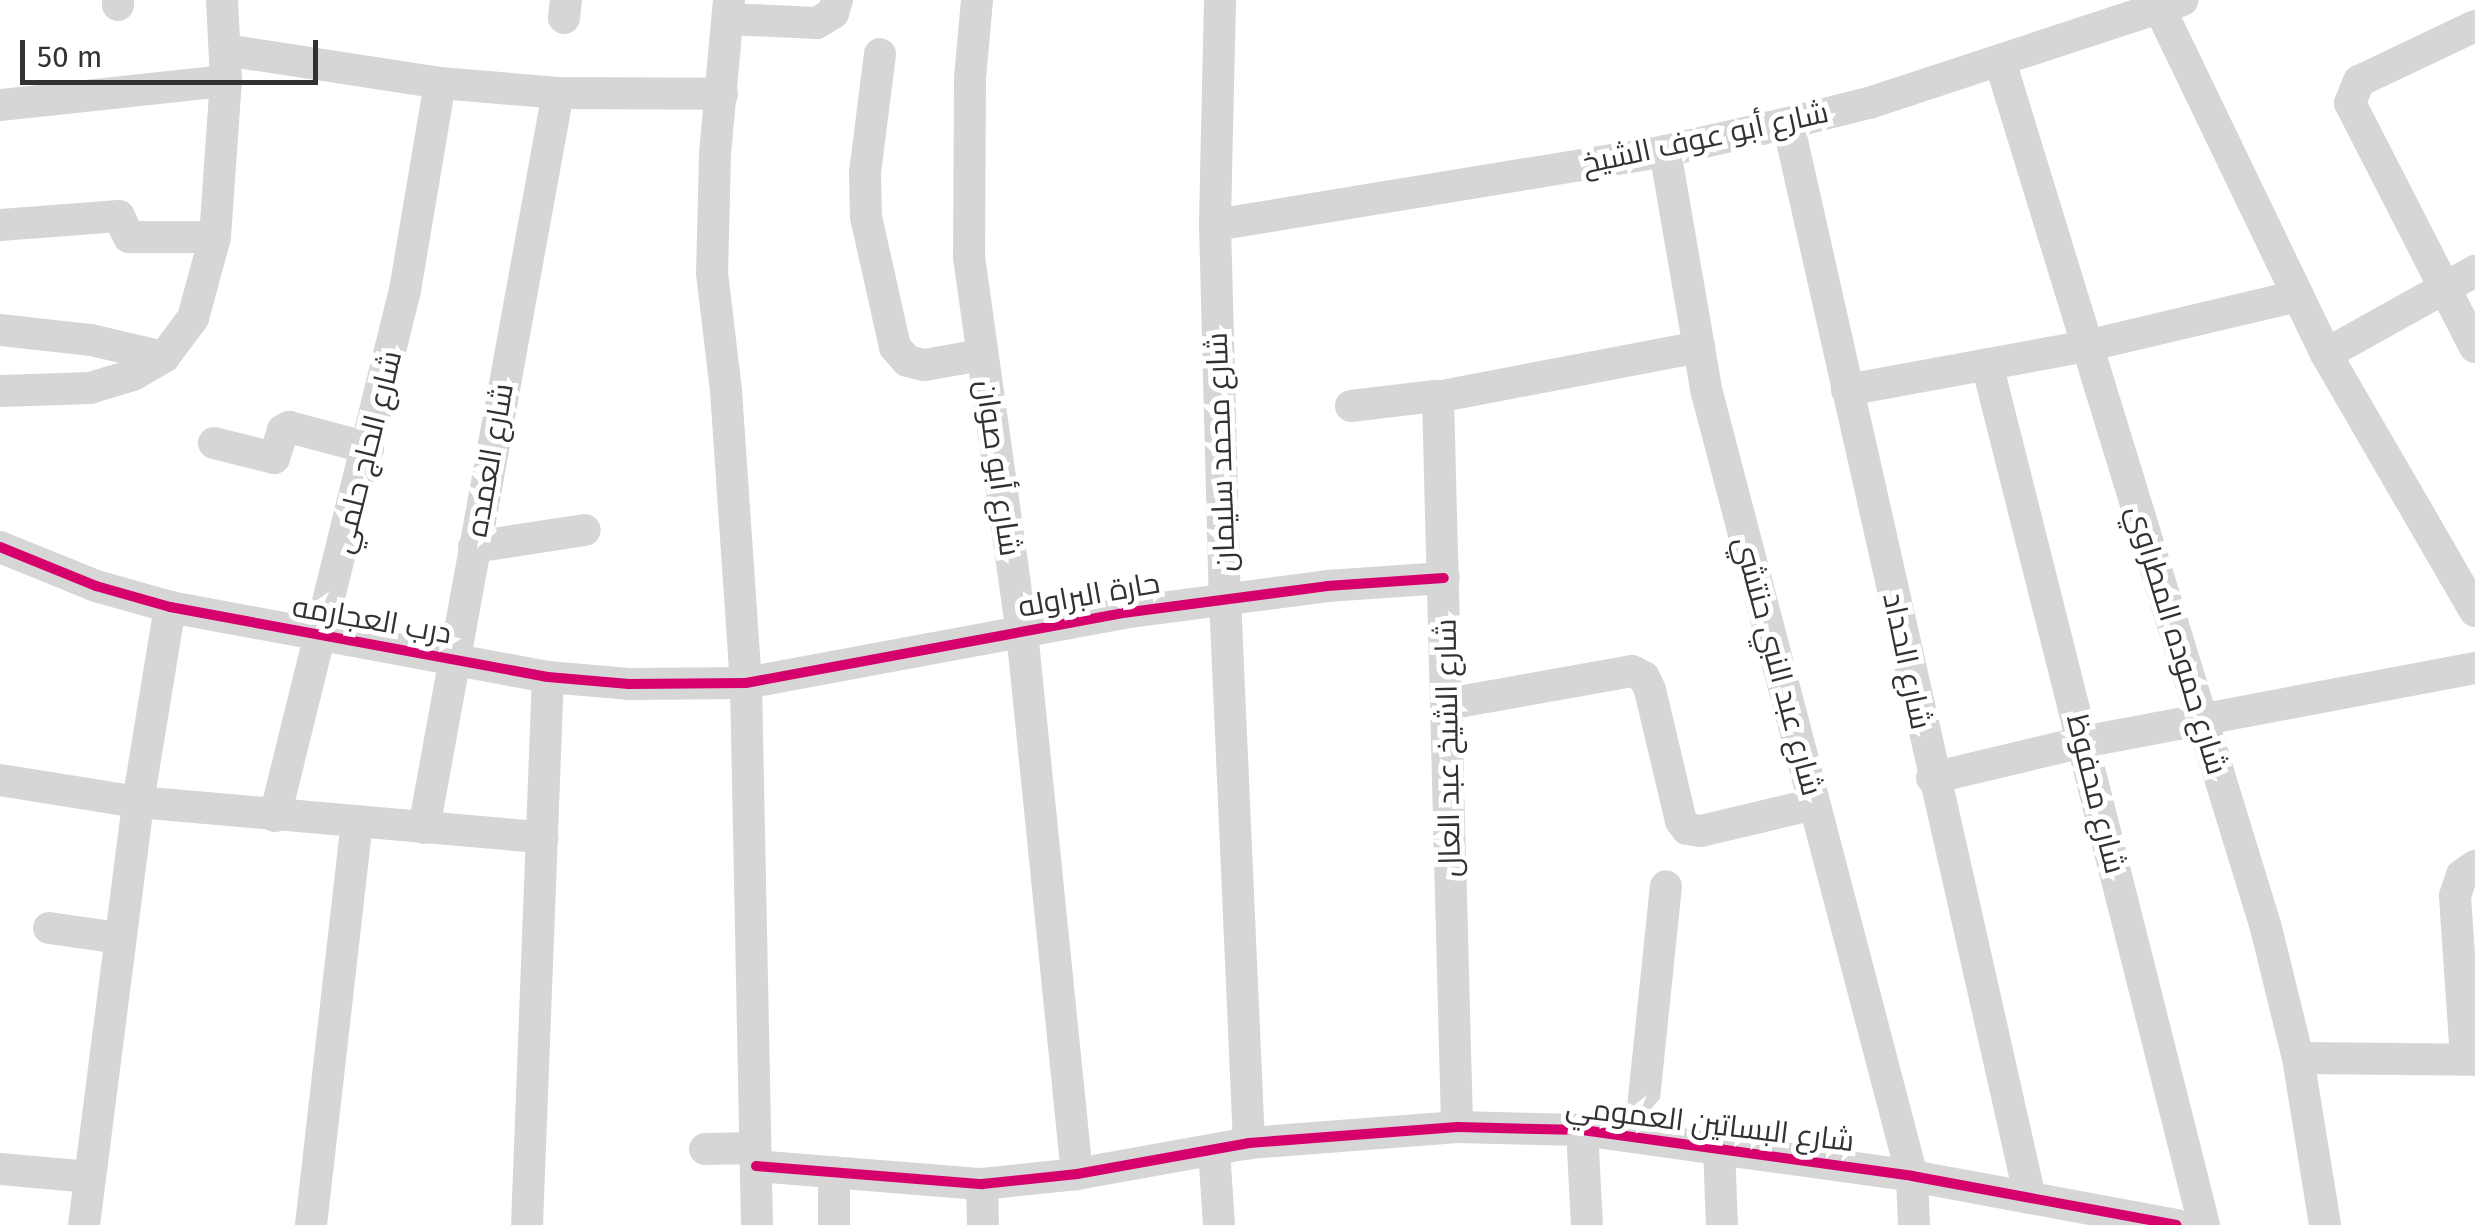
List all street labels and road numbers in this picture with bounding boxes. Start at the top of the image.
street label: شارع أبو عوف الشيخ [1578,94,1832,182]
street label: شارع محمد سليمان [1199,332,1243,572]
street label: شارع الحاج حلمي [324,347,410,557]
street label: شارع أبو صوان [968,378,1028,558]
street label: شارع العمده [459,380,521,540]
street label: شارع حموده المطراوي [2119,501,2235,779]
street label: شارع عبد النبي حنتشي [1726,533,1830,799]
street label: حارة البراوله [1015,565,1163,625]
street label: درب العجارمه [290,588,454,652]
street label: شارع الحداد [1875,589,1939,733]
street label: شارع الشيخ عبد العال [1428,618,1468,878]
street label: شارع محفوظ [2059,711,2133,877]
street label: شارع البساتين العمومي [1564,1088,1856,1160]

